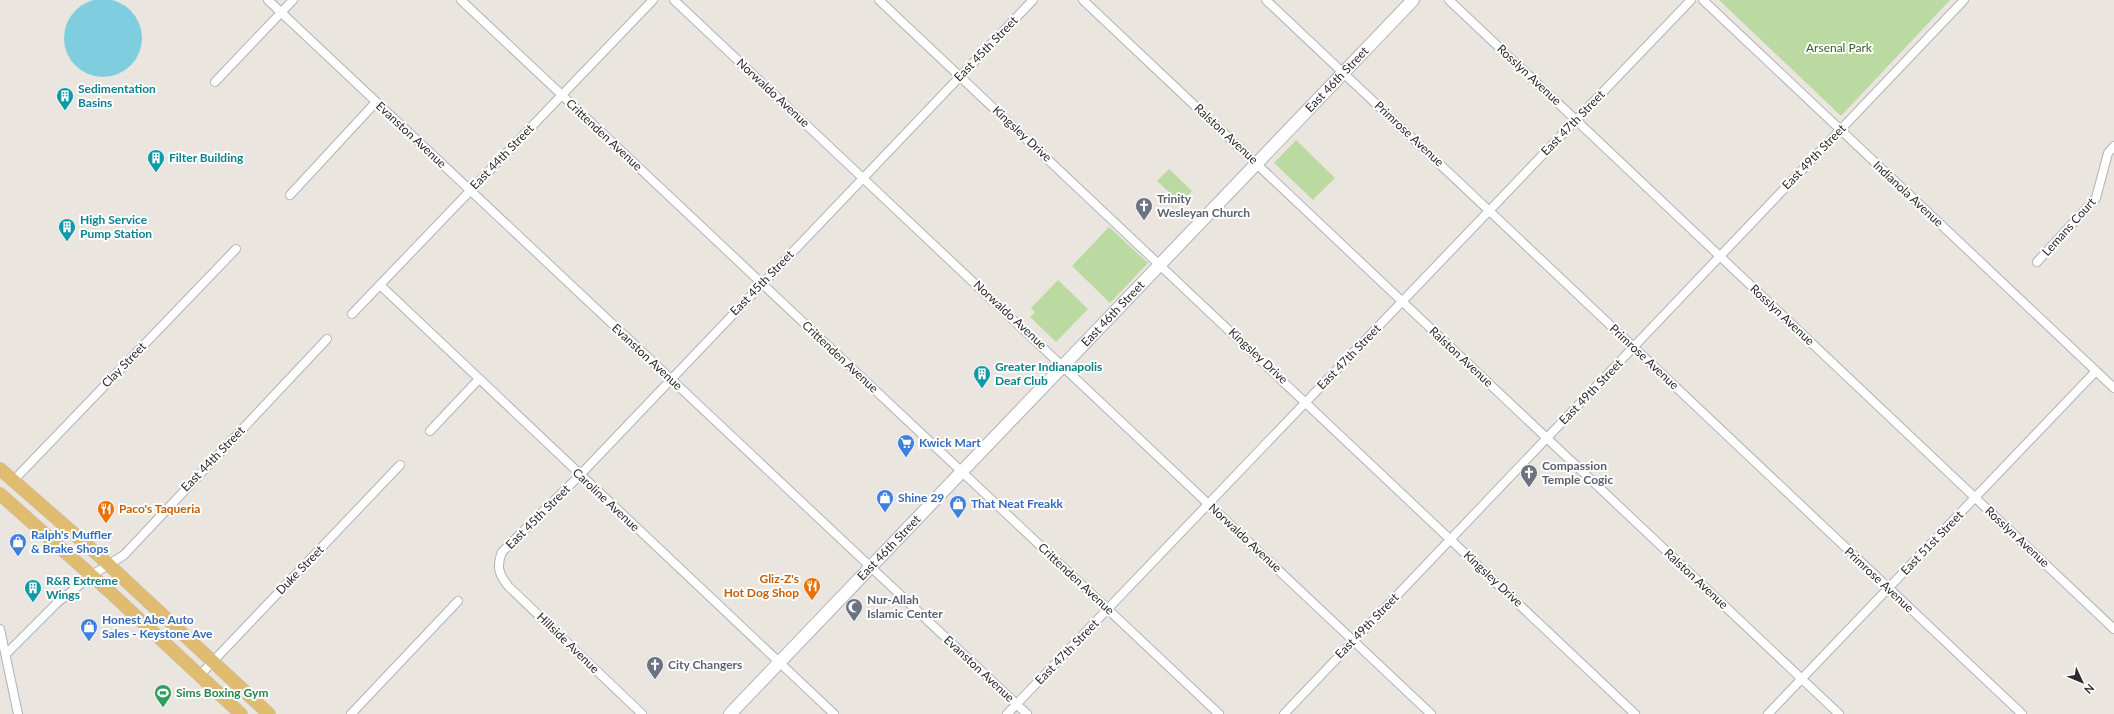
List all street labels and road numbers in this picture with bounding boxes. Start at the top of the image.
street label: East 45th Street [951,12,1021,84]
street label: Rosslyn Avenue [1494,41,1565,108]
street label: East 46th Street [1302,43,1372,115]
street label: Norwaldo Avenue [734,55,813,130]
street label: East 47th Street [1538,86,1608,158]
street label: Crittenden Avenue [563,96,646,174]
street label: Evanston Avenue [373,98,450,171]
street label: Primrose Avenue [1372,98,1447,169]
street label: Ralston Avenue [1191,100,1261,167]
street label: Kingsley Drive [990,102,1055,165]
street label: East 44th Street [467,120,537,192]
street label: East 49th Street [1779,120,1849,192]
street label: Indianola Avenue [1870,157,1946,230]
street label: Lemans Court [2039,194,2099,259]
street label: East 45th Street [727,246,797,318]
street label: Norwaldo Avenue [971,277,1050,352]
street label: East 46th Street [1078,277,1148,349]
street label: Rosslyn Avenue [1747,281,1818,348]
street label: Crittenden Avenue [799,318,882,396]
street label: Evanston Avenue [609,320,686,393]
street label: East 47th Street [1314,320,1384,392]
street label: Primrose Avenue [1607,321,1682,392]
street label: Ralston Avenue [1426,323,1496,390]
street label: Kingsley Drive [1226,324,1291,387]
street label: Clay Street [98,338,149,390]
street label: East 49th Street [1556,355,1626,427]
street label: East 44th Street [178,422,248,494]
street label: Caroline Avenue [570,465,643,534]
street label: East 45th Street [502,481,573,552]
street label: Norwaldo Avenue [1206,500,1285,575]
street label: Rosslyn Avenue [1982,503,2053,570]
street label: East 51st Street [1897,507,1967,578]
street label: East 46th Street [854,511,924,583]
street label: Crittenden Avenue [1035,540,1118,618]
street label: Duke Street [273,541,327,597]
street label: Primrose Avenue [1842,544,1917,615]
street label: Ralston Avenue [1661,545,1731,612]
street label: Kingsley Drive [1461,547,1526,610]
street label: East 49th Street [1332,589,1402,661]
street label: Hillside Avenue [534,609,603,676]
street label: East 47th Street [1032,615,1102,687]
street label: Evanston Avenue [941,632,1018,705]

